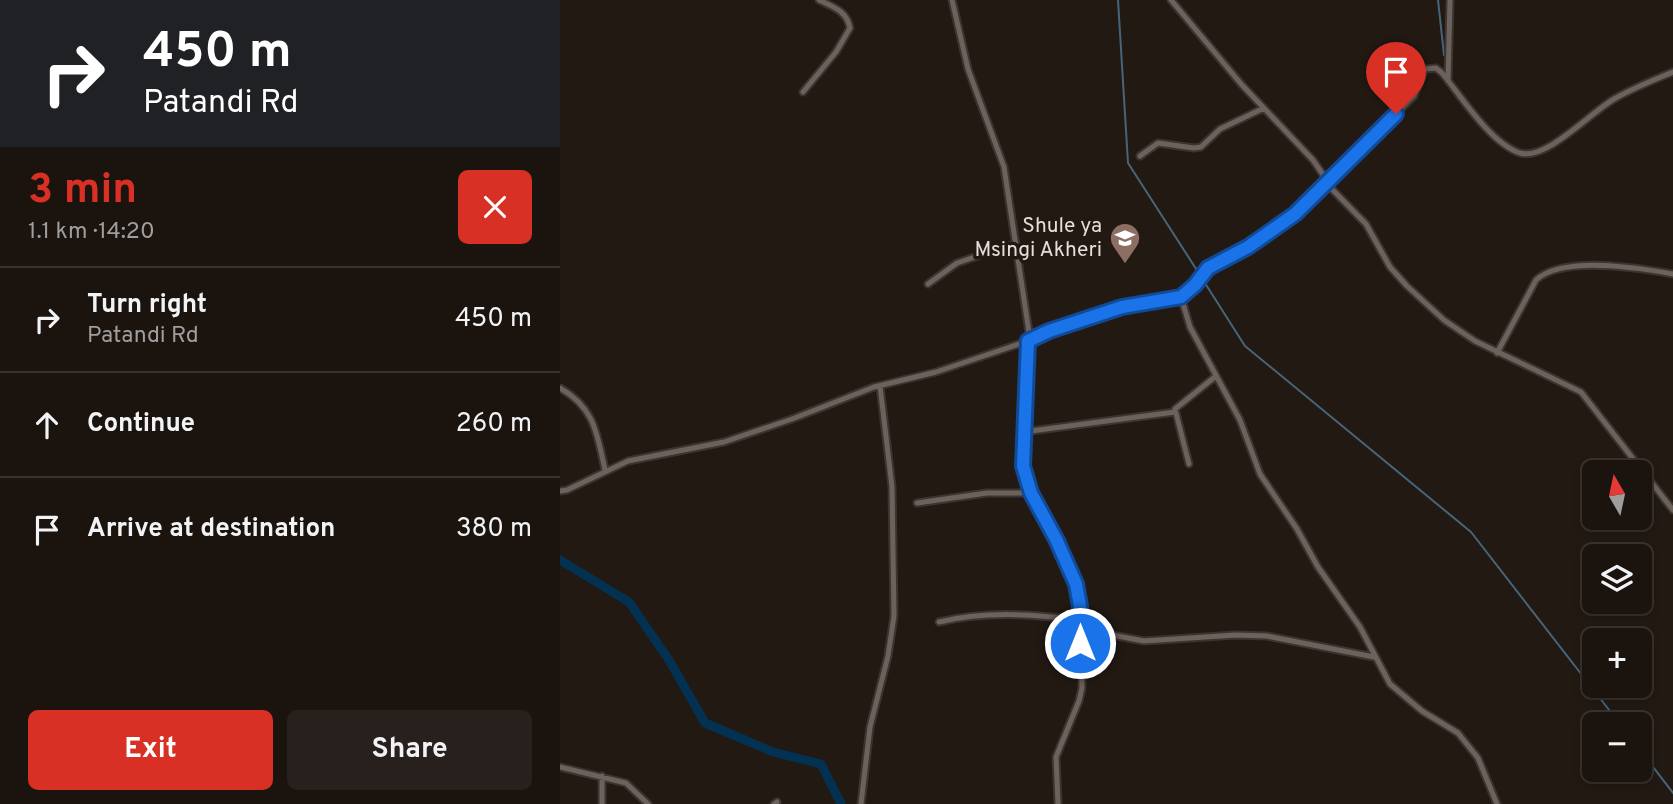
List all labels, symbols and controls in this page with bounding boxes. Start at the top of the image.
text: 450 m [143,23,292,85]
icon: right [28,28,119,119]
pin [1366,42,1426,114]
icon: arrive [1377,53,1415,91]
text: Patandi Rd [143,84,299,124]
text: 3 min [28,165,137,218]
button: close [458,170,532,244]
place label: Shule ya Msingi Akheri [975,213,1102,264]
text: 1.1 km · 14:20 [28,218,155,247]
school or university icon: Shule ya Msingi Akheri [1108,221,1142,265]
text: Turn right [87,289,207,322]
icon: right [28,301,66,339]
text: 450 m [455,303,532,336]
text: Patandi Rd [87,322,199,351]
icon: ahead [28,406,66,444]
text: Continue [87,408,195,441]
text: 260 m [456,408,532,441]
north arrow [1582,460,1652,530]
map controls [1582,460,1652,782]
icon: arrive [28,511,66,549]
text: Arrive at destination [87,513,335,546]
text: 380 m [456,513,532,546]
button: layers [1582,544,1652,614]
position arrow [1043,606,1117,680]
button: + [1582,628,1652,698]
button: Exit [28,710,273,790]
button: Share [287,710,532,790]
button: − [1582,712,1652,782]

